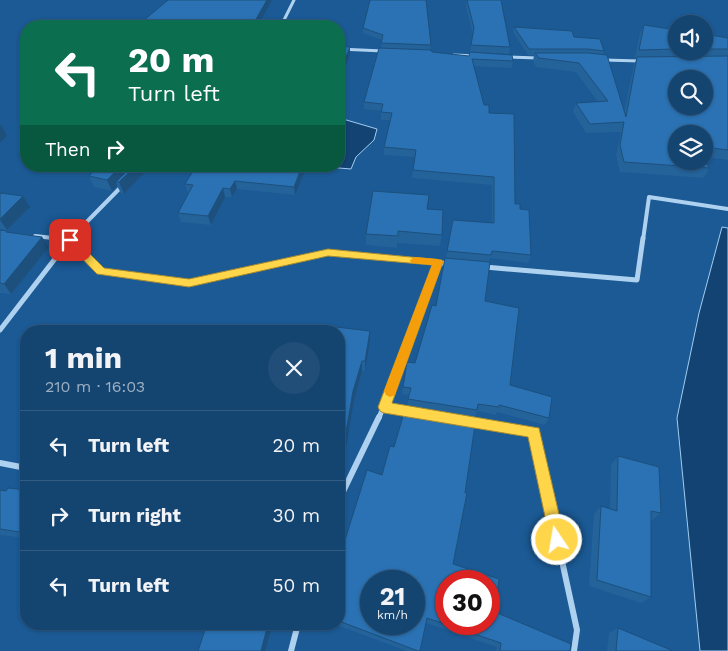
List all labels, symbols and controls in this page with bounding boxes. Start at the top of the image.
map controls [668,15,713,170]
button: sound [668,15,713,60]
text: 20 m [128,39,214,81]
icon: left [45,40,110,105]
button: search [668,70,713,115]
text: Turn left [128,81,220,106]
button: layers [668,125,713,170]
icon: right [101,135,129,163]
text: Then [45,138,91,161]
pin [49,219,91,261]
icon: arrive [56,226,84,254]
text: 1 min [45,340,122,375]
button: close [268,342,320,394]
text: 210 m · 16:03 [45,377,145,396]
icon: left [45,432,73,460]
text: Turn left [88,434,169,457]
text: 20 m [273,434,320,457]
icon: right [45,502,73,530]
text: Turn right [88,504,181,527]
text: 30 m [273,504,320,527]
position arrow [530,513,582,565]
speed limit sign: 30 [435,570,500,635]
icon: left [45,572,73,600]
text: Turn left [88,574,169,597]
text: 50 m [273,574,320,597]
text: 21 [380,582,405,611]
text: km/h [377,608,408,622]

